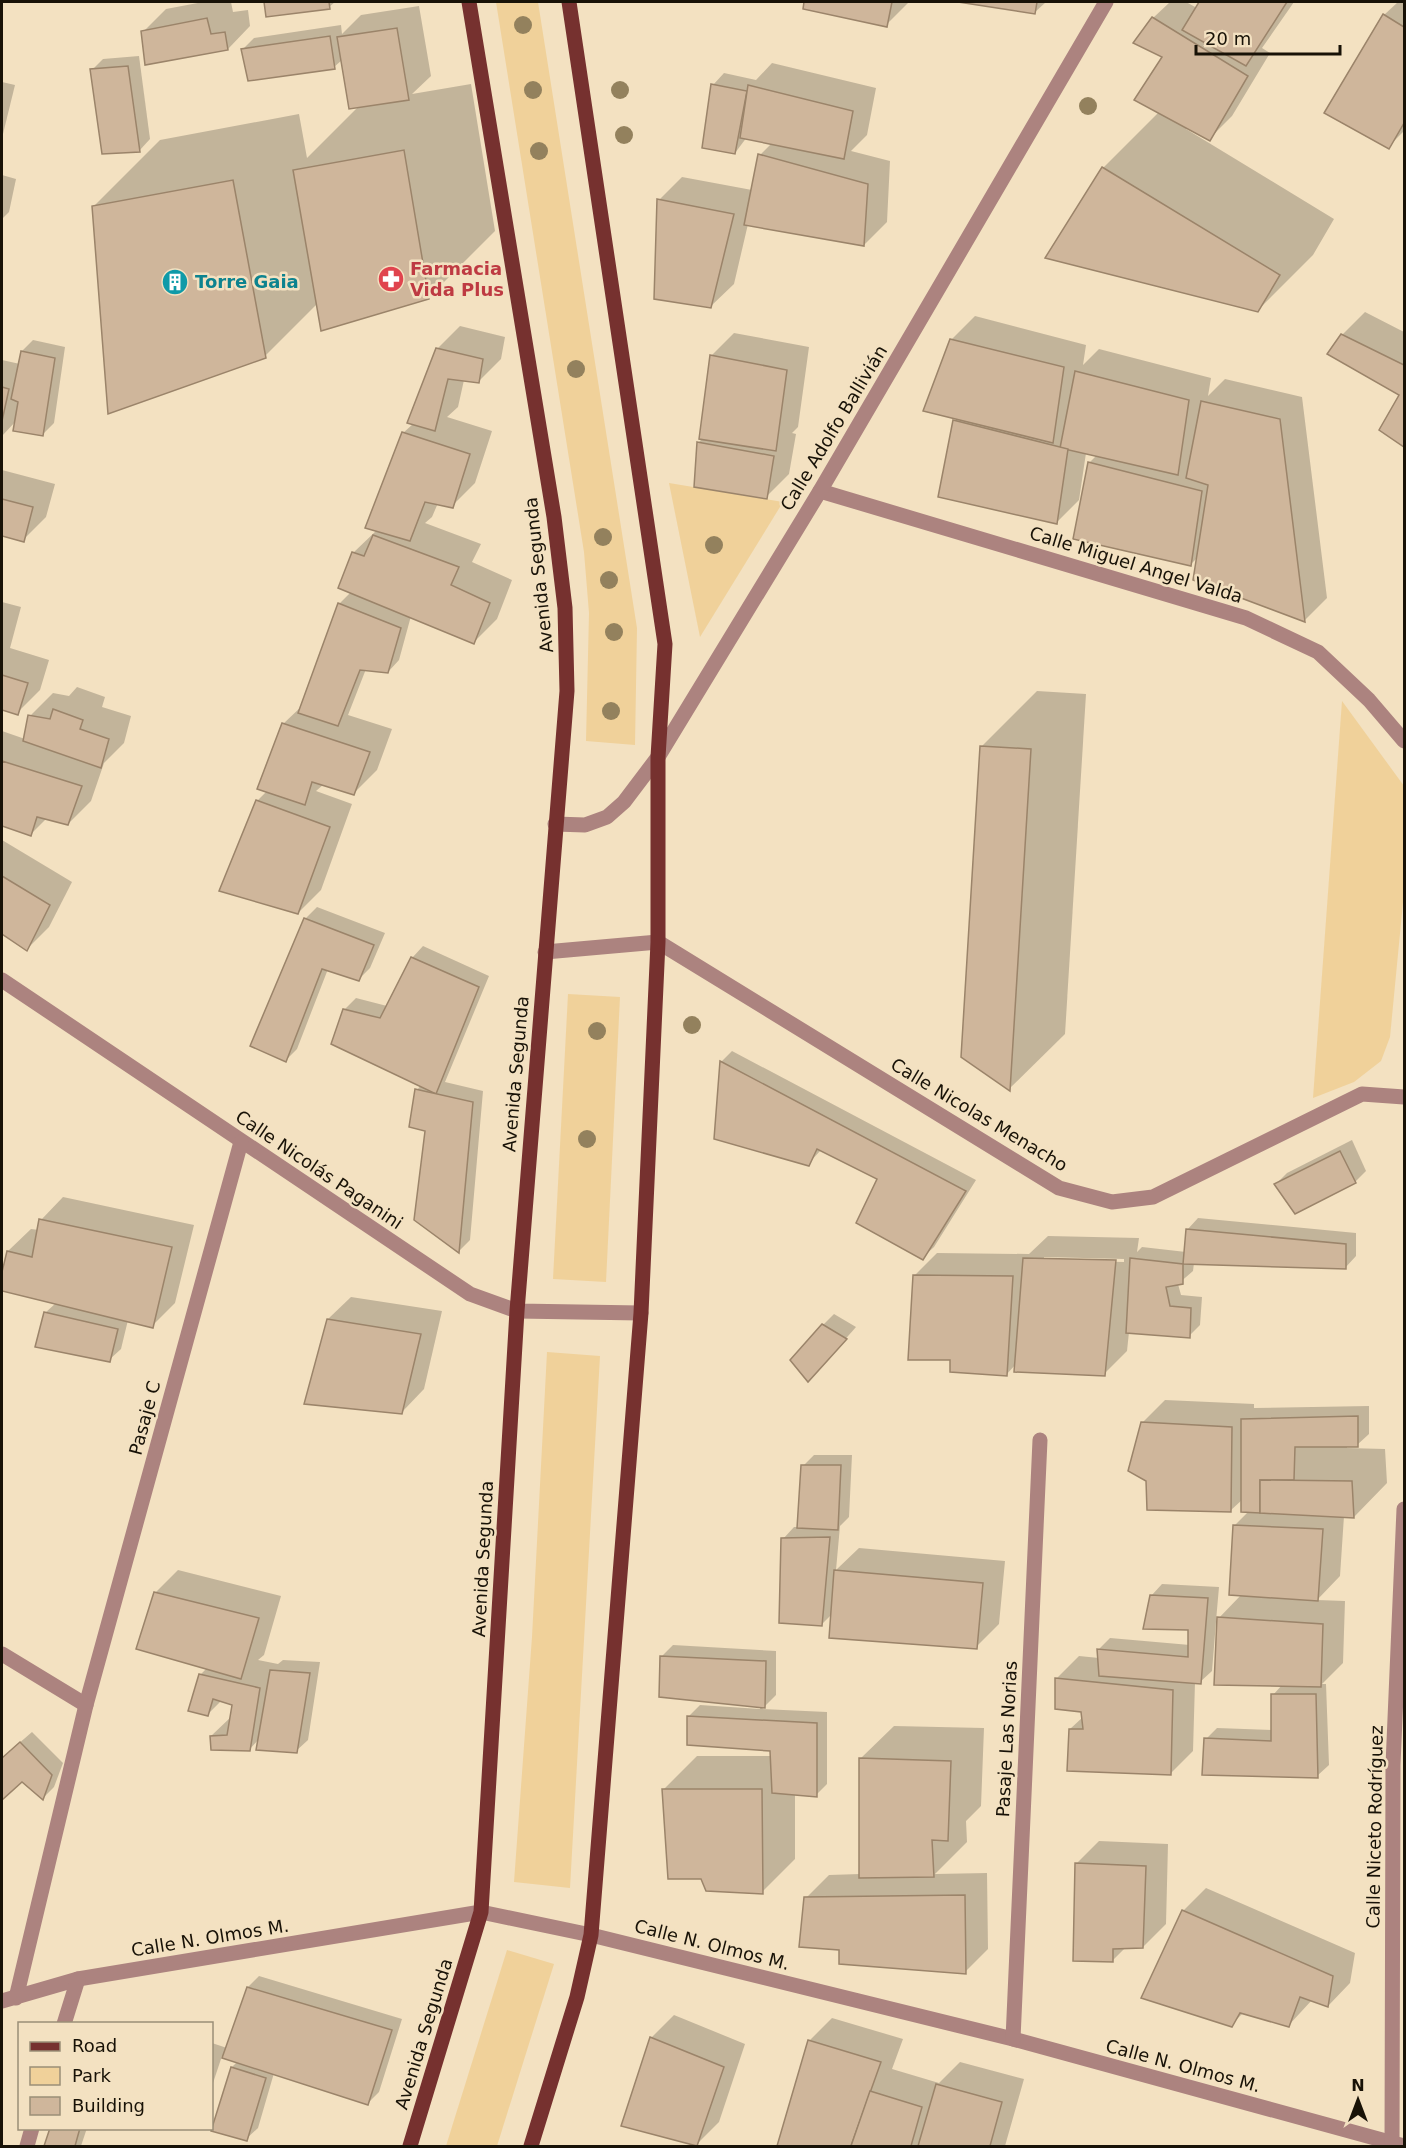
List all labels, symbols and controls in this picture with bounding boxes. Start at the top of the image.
scale bar [1196,18,1340,56]
text: 20 m [1205,28,1251,49]
place label: Farmacia Vida Plus [410,258,504,300]
pharmacy icon: Farmacia Vida Plus [376,264,406,294]
building icon: Torre Gaia [160,267,190,297]
place label: Torre Gaia [195,271,299,292]
street label: Calle Adolfo Ballivián [776,341,891,514]
street label: Avenida Segunda [520,496,557,654]
street label: Calle Miguel Angel Valda [1027,522,1245,607]
street label: Avenida Segunda [498,995,533,1153]
street label: Calle Nicolas Menacho [887,1053,1071,1176]
street label: Calle Nicolás Paganini [232,1106,407,1233]
street label: Pasaje C [125,1379,164,1457]
street label: Avenida Segunda [468,1480,497,1638]
street label: Pasaje Las Norias [992,1660,1021,1818]
street label: Calle Niceto Rodríguez [1362,1725,1387,1929]
street label: Calle N. Olmos M. [130,1915,290,1960]
street label: Calle N. Olmos M. [632,1915,792,1974]
street label: Avenida Segunda [391,1956,456,2112]
legend [18,2022,213,2130]
text: Road [72,2035,117,2056]
street label: Calle N. Olmos M. [1103,2035,1263,2096]
text: Park [72,2065,111,2086]
north arrow [1328,2070,1388,2130]
text: N [1351,2076,1365,2095]
text: Building [72,2095,145,2116]

